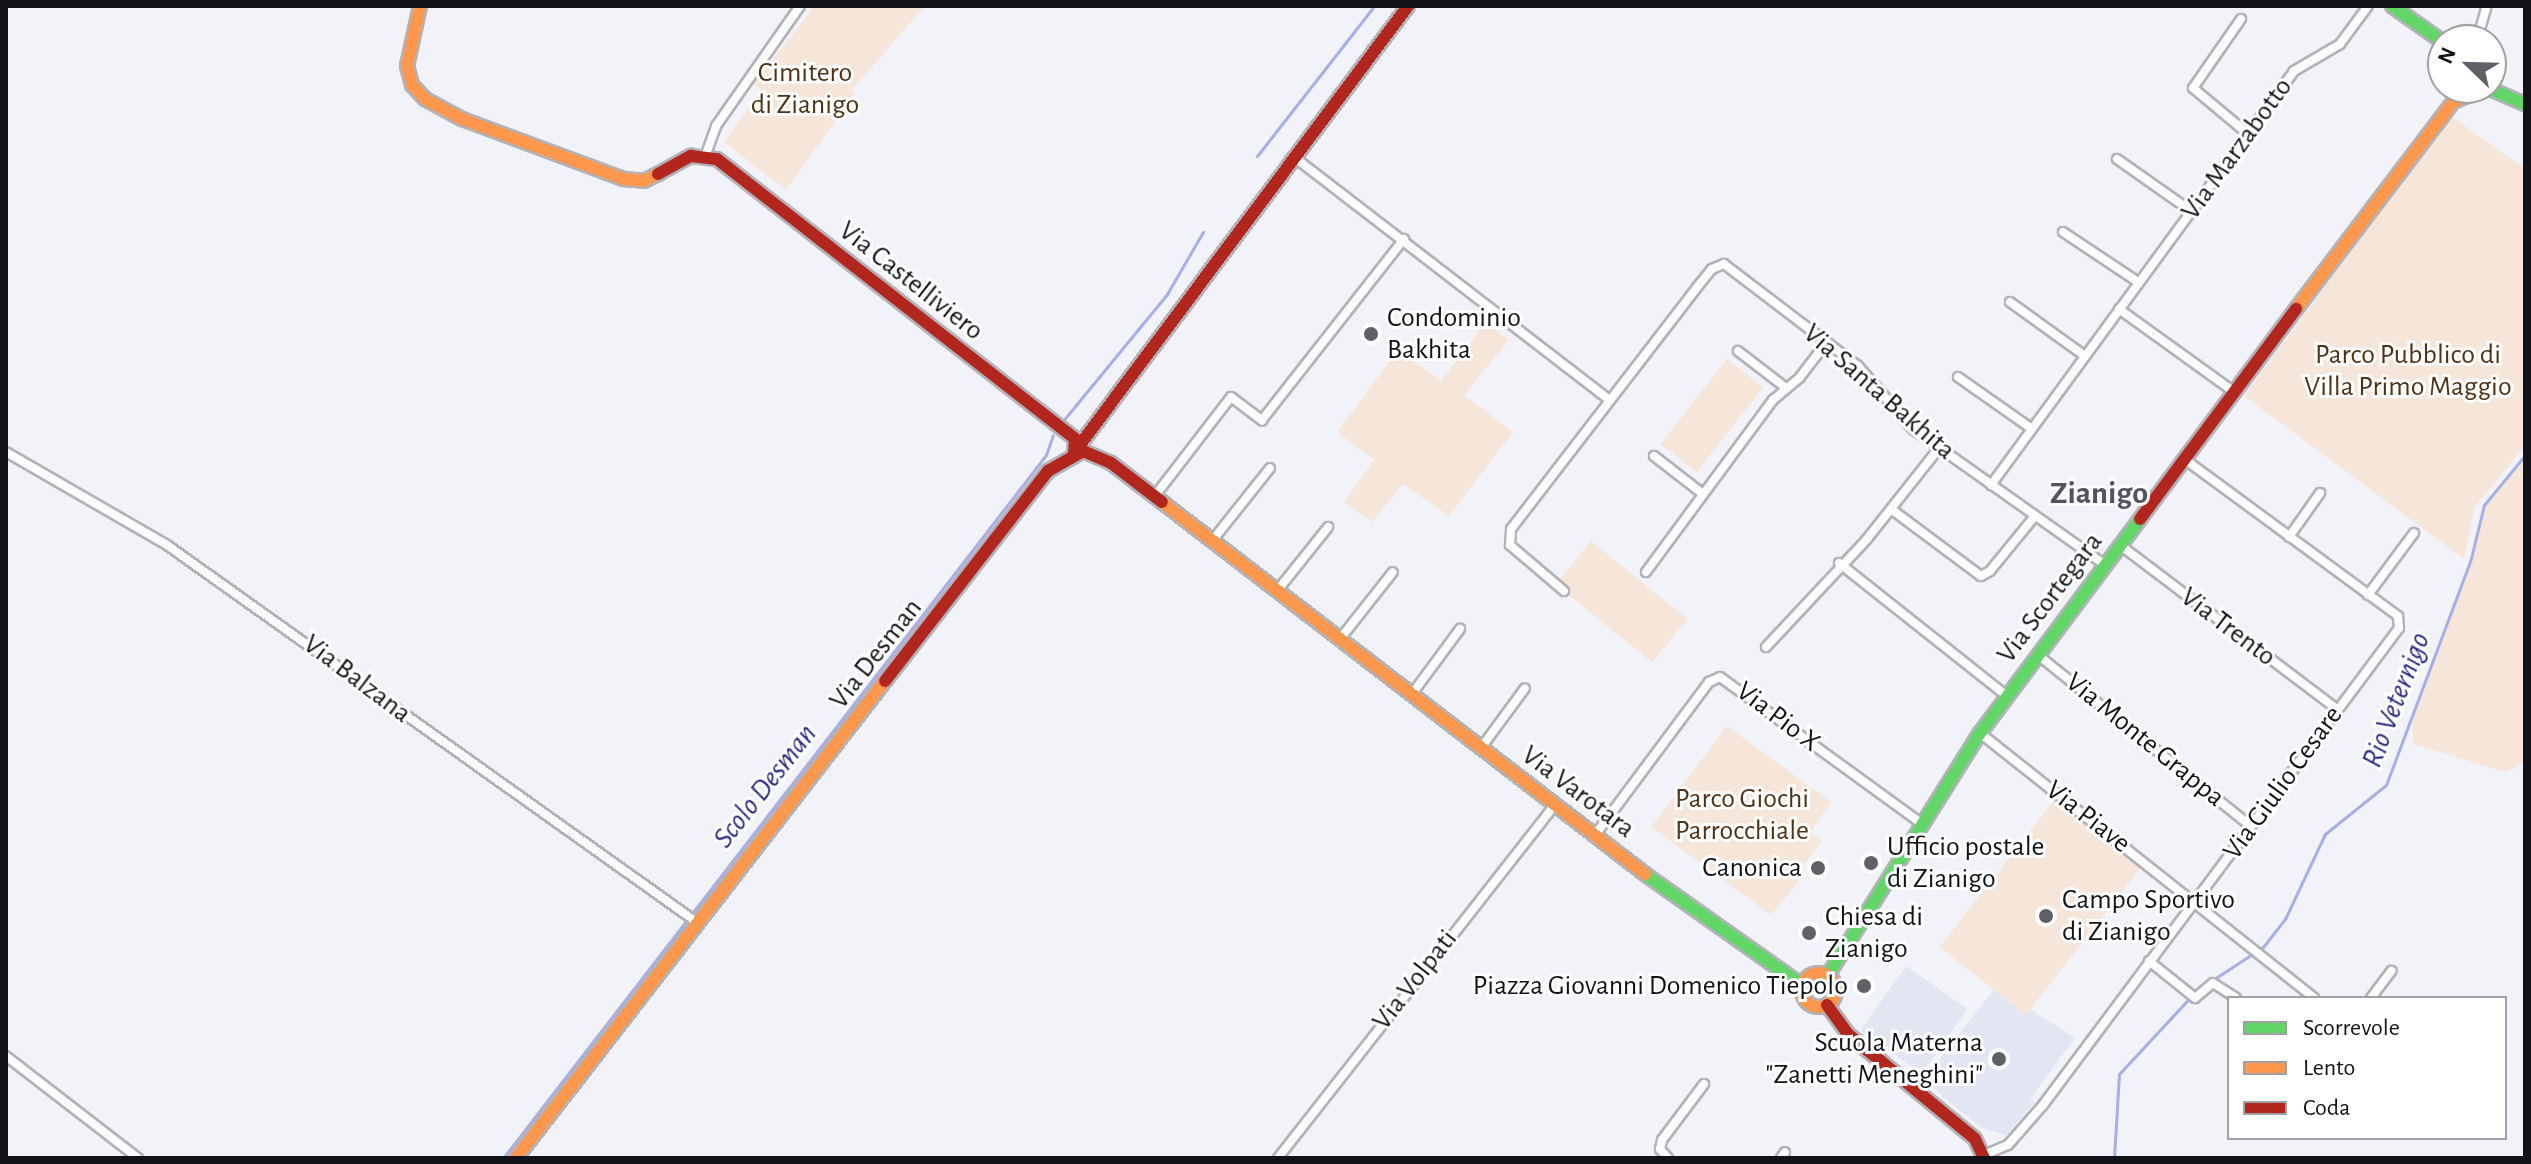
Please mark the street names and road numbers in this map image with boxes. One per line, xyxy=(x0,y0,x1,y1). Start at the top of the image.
street label: Via Marzabotto xyxy=(2174,71,2300,227)
street label: Via Castelliviero xyxy=(832,214,990,348)
street label: Via Santa Bakhita xyxy=(1796,317,1962,467)
street label: Via Scortegara xyxy=(1990,526,2110,670)
street label: Via Trento xyxy=(2174,580,2282,674)
street label: Via Desman xyxy=(822,592,930,716)
street label: Via Balzana xyxy=(296,627,418,731)
street label: Via Monte Grappa xyxy=(2059,666,2231,814)
street label: Via Pio X xyxy=(1729,675,1827,759)
street label: Via Giulio Cesare xyxy=(2216,700,2350,866)
street label: Via Varotara xyxy=(1515,739,1641,845)
street label: Via Piave xyxy=(2039,773,2137,861)
street label: Via Volpati xyxy=(1365,923,1465,1037)

